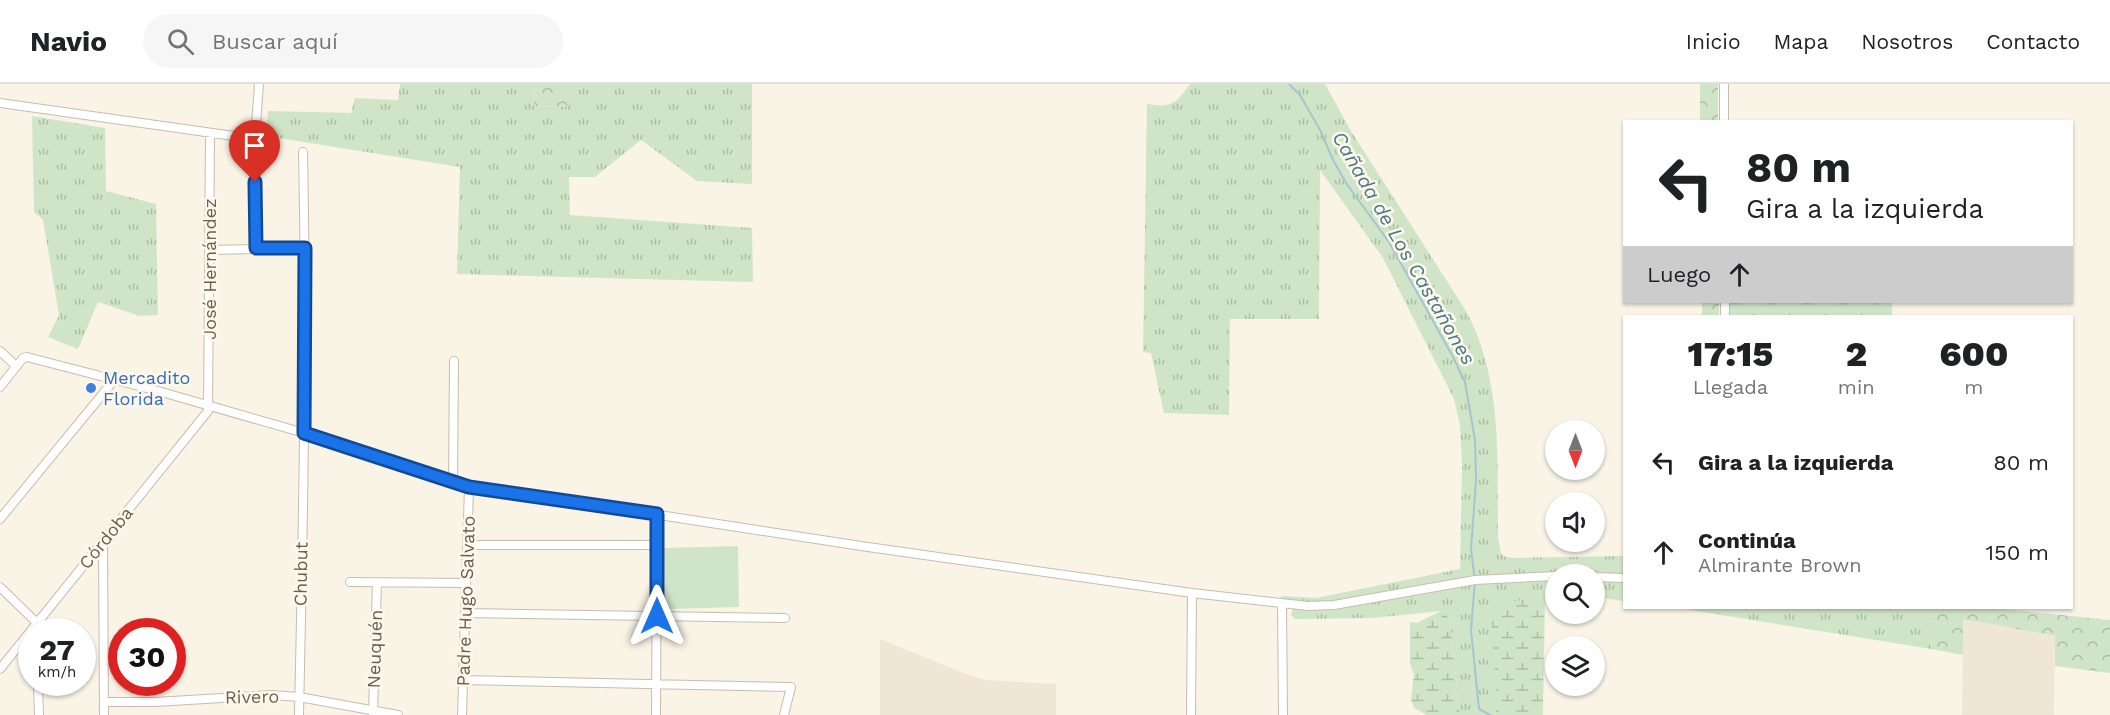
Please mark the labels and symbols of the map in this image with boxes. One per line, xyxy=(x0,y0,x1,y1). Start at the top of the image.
pin xyxy=(229,120,280,182)
water label: Cañada de Los Castañones xyxy=(1327,127,1481,369)
street label: José Hernández xyxy=(199,198,220,340)
place label: Mercadito Florida xyxy=(103,367,190,409)
marker: Mercadito Florida xyxy=(84,381,98,395)
north arrow xyxy=(1545,420,1605,480)
street label: Córdoba xyxy=(74,502,137,573)
street label: Padre Hugo Salvato xyxy=(452,515,479,687)
street label: Chubut xyxy=(289,541,312,606)
position arrow xyxy=(625,584,689,648)
street label: Neuquén xyxy=(363,609,386,689)
speed limit sign: 30 xyxy=(108,618,186,696)
street label: Rivero xyxy=(225,686,279,707)

